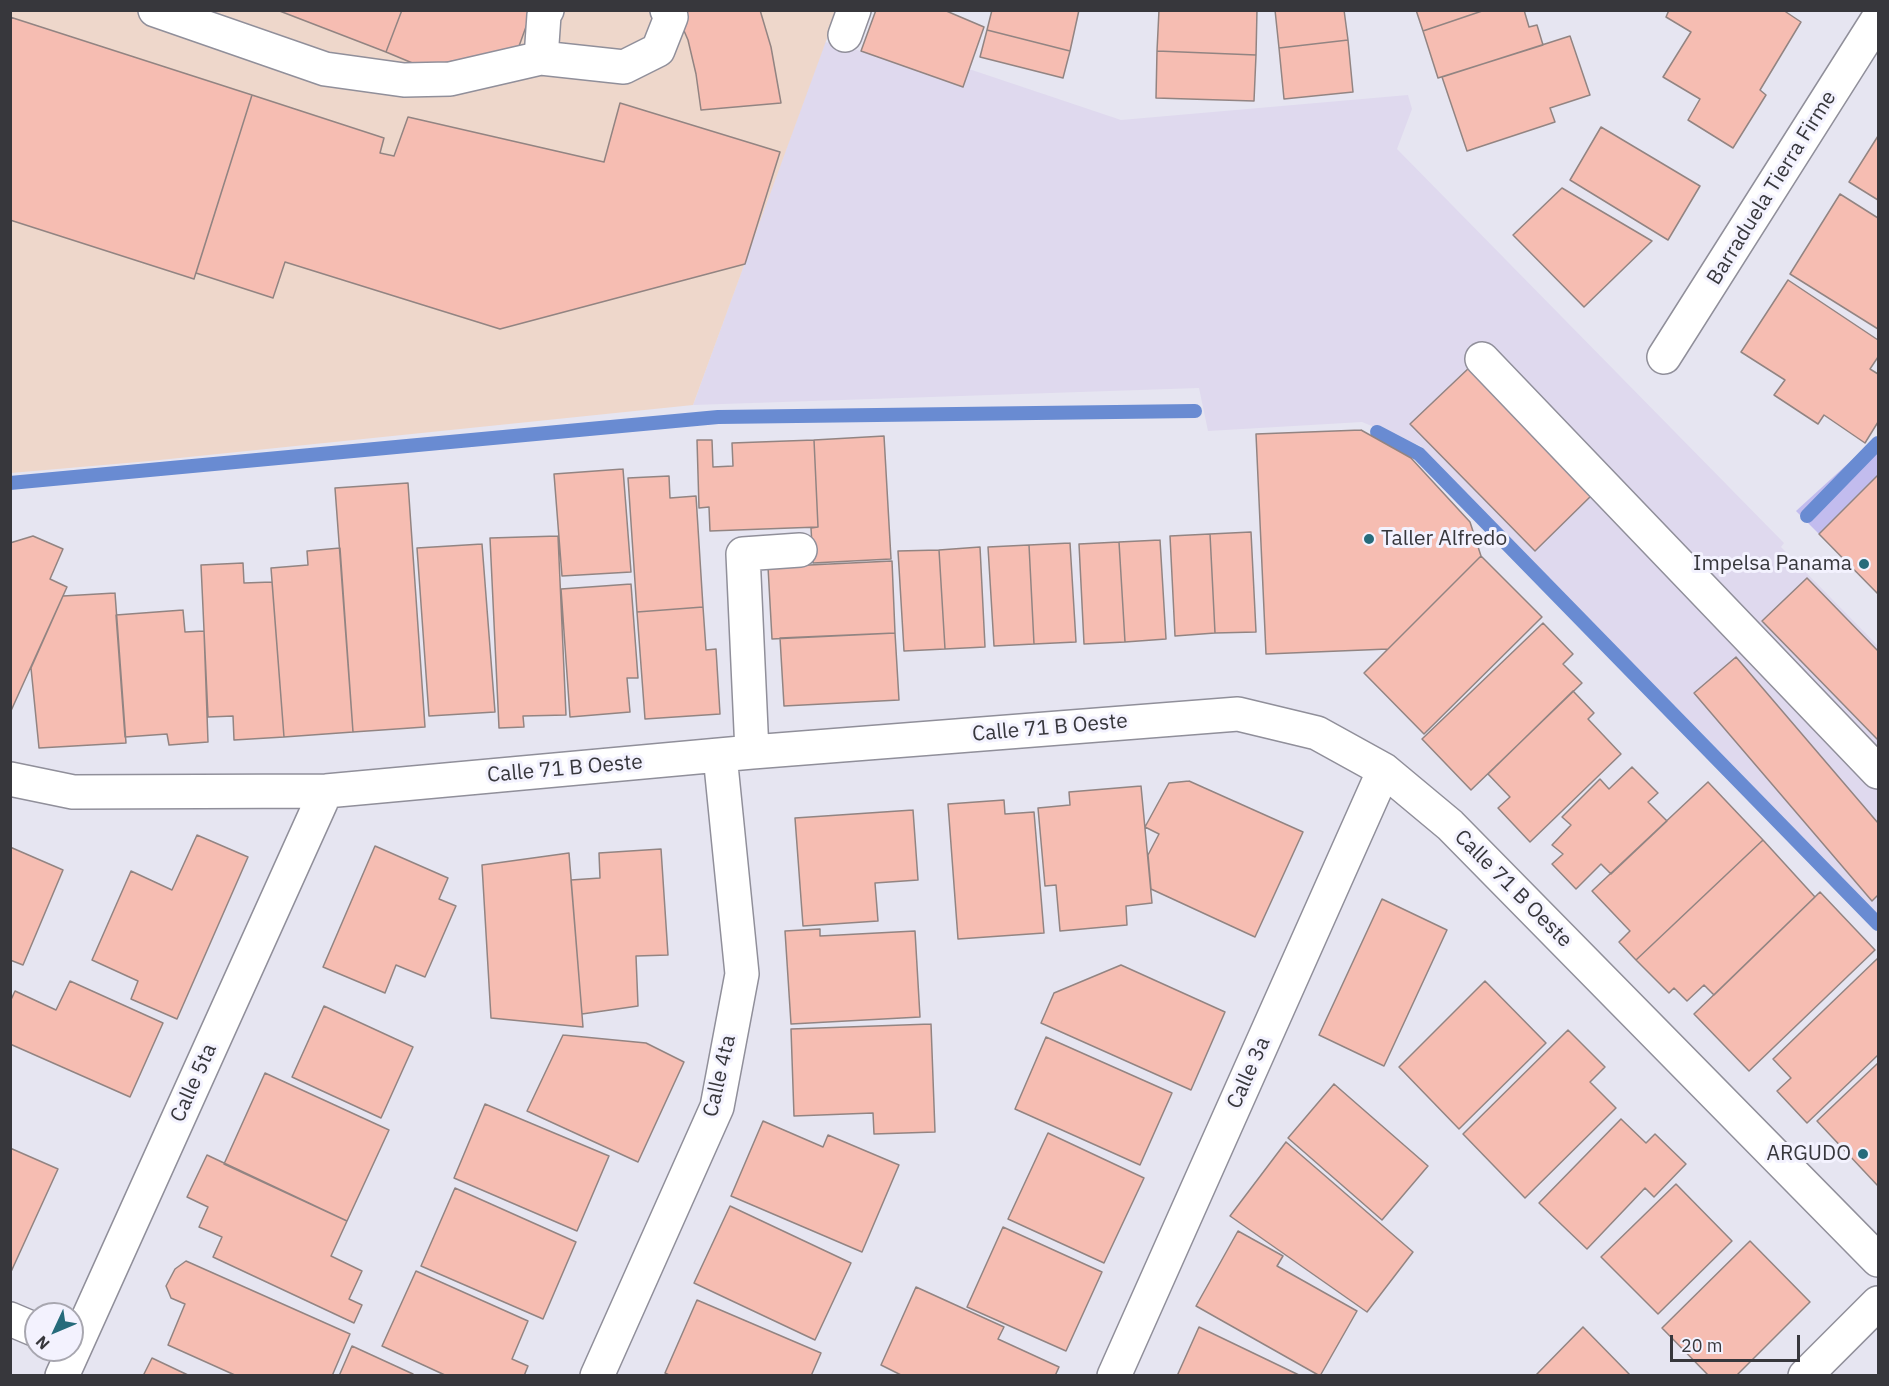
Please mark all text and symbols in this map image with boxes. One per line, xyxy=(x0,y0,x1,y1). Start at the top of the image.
street label: Barraduela Tierra Firme xyxy=(1702,86,1842,290)
place label: Taller Alfredo xyxy=(1381,526,1507,552)
marker: Taller Alfredo xyxy=(1362,532,1376,546)
place label: Impelsa Panama xyxy=(1693,551,1852,577)
marker: Impelsa Panama xyxy=(1857,557,1871,571)
street label: Calle 71 B Oeste xyxy=(971,709,1129,747)
street label: Calle 71 B Oeste xyxy=(486,750,644,788)
street label: Calle 71 B Oeste xyxy=(1449,825,1577,953)
street label: Calle 4ta xyxy=(698,1033,742,1119)
street label: Calle 3a xyxy=(1222,1033,1276,1113)
street label: Calle 5ta xyxy=(166,1040,222,1126)
place label: ARGUDO xyxy=(1767,1141,1851,1167)
marker: ARGUDO xyxy=(1856,1147,1870,1161)
north arrow xyxy=(24,1302,84,1362)
scale bar xyxy=(1673,1323,1804,1361)
text: N xyxy=(31,1332,54,1354)
text: 20 m xyxy=(1681,1334,1723,1357)

